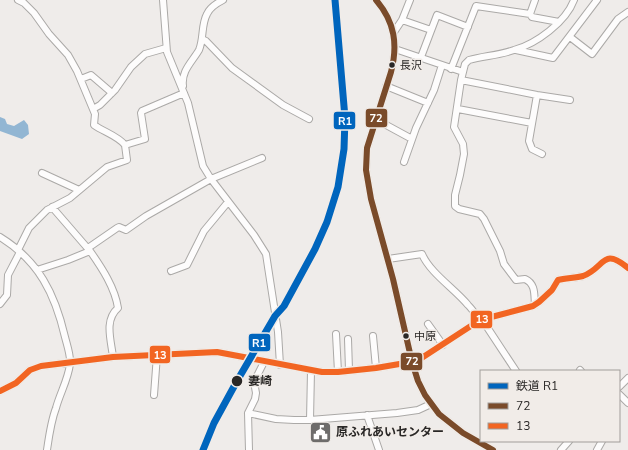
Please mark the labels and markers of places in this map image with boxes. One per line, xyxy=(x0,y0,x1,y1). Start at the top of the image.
place label: 長沢 xyxy=(400,58,422,73)
marker: 長沢 xyxy=(387,60,397,70)
place label: 中原 xyxy=(414,329,436,344)
marker: 中原 xyxy=(401,331,411,341)
place label: 妻崎 xyxy=(248,373,272,389)
marker: 妻崎 xyxy=(230,374,244,388)
public building icon: 原ふれあいセンター xyxy=(308,419,334,445)
place label: 原ふれあいセンター xyxy=(336,424,444,440)

